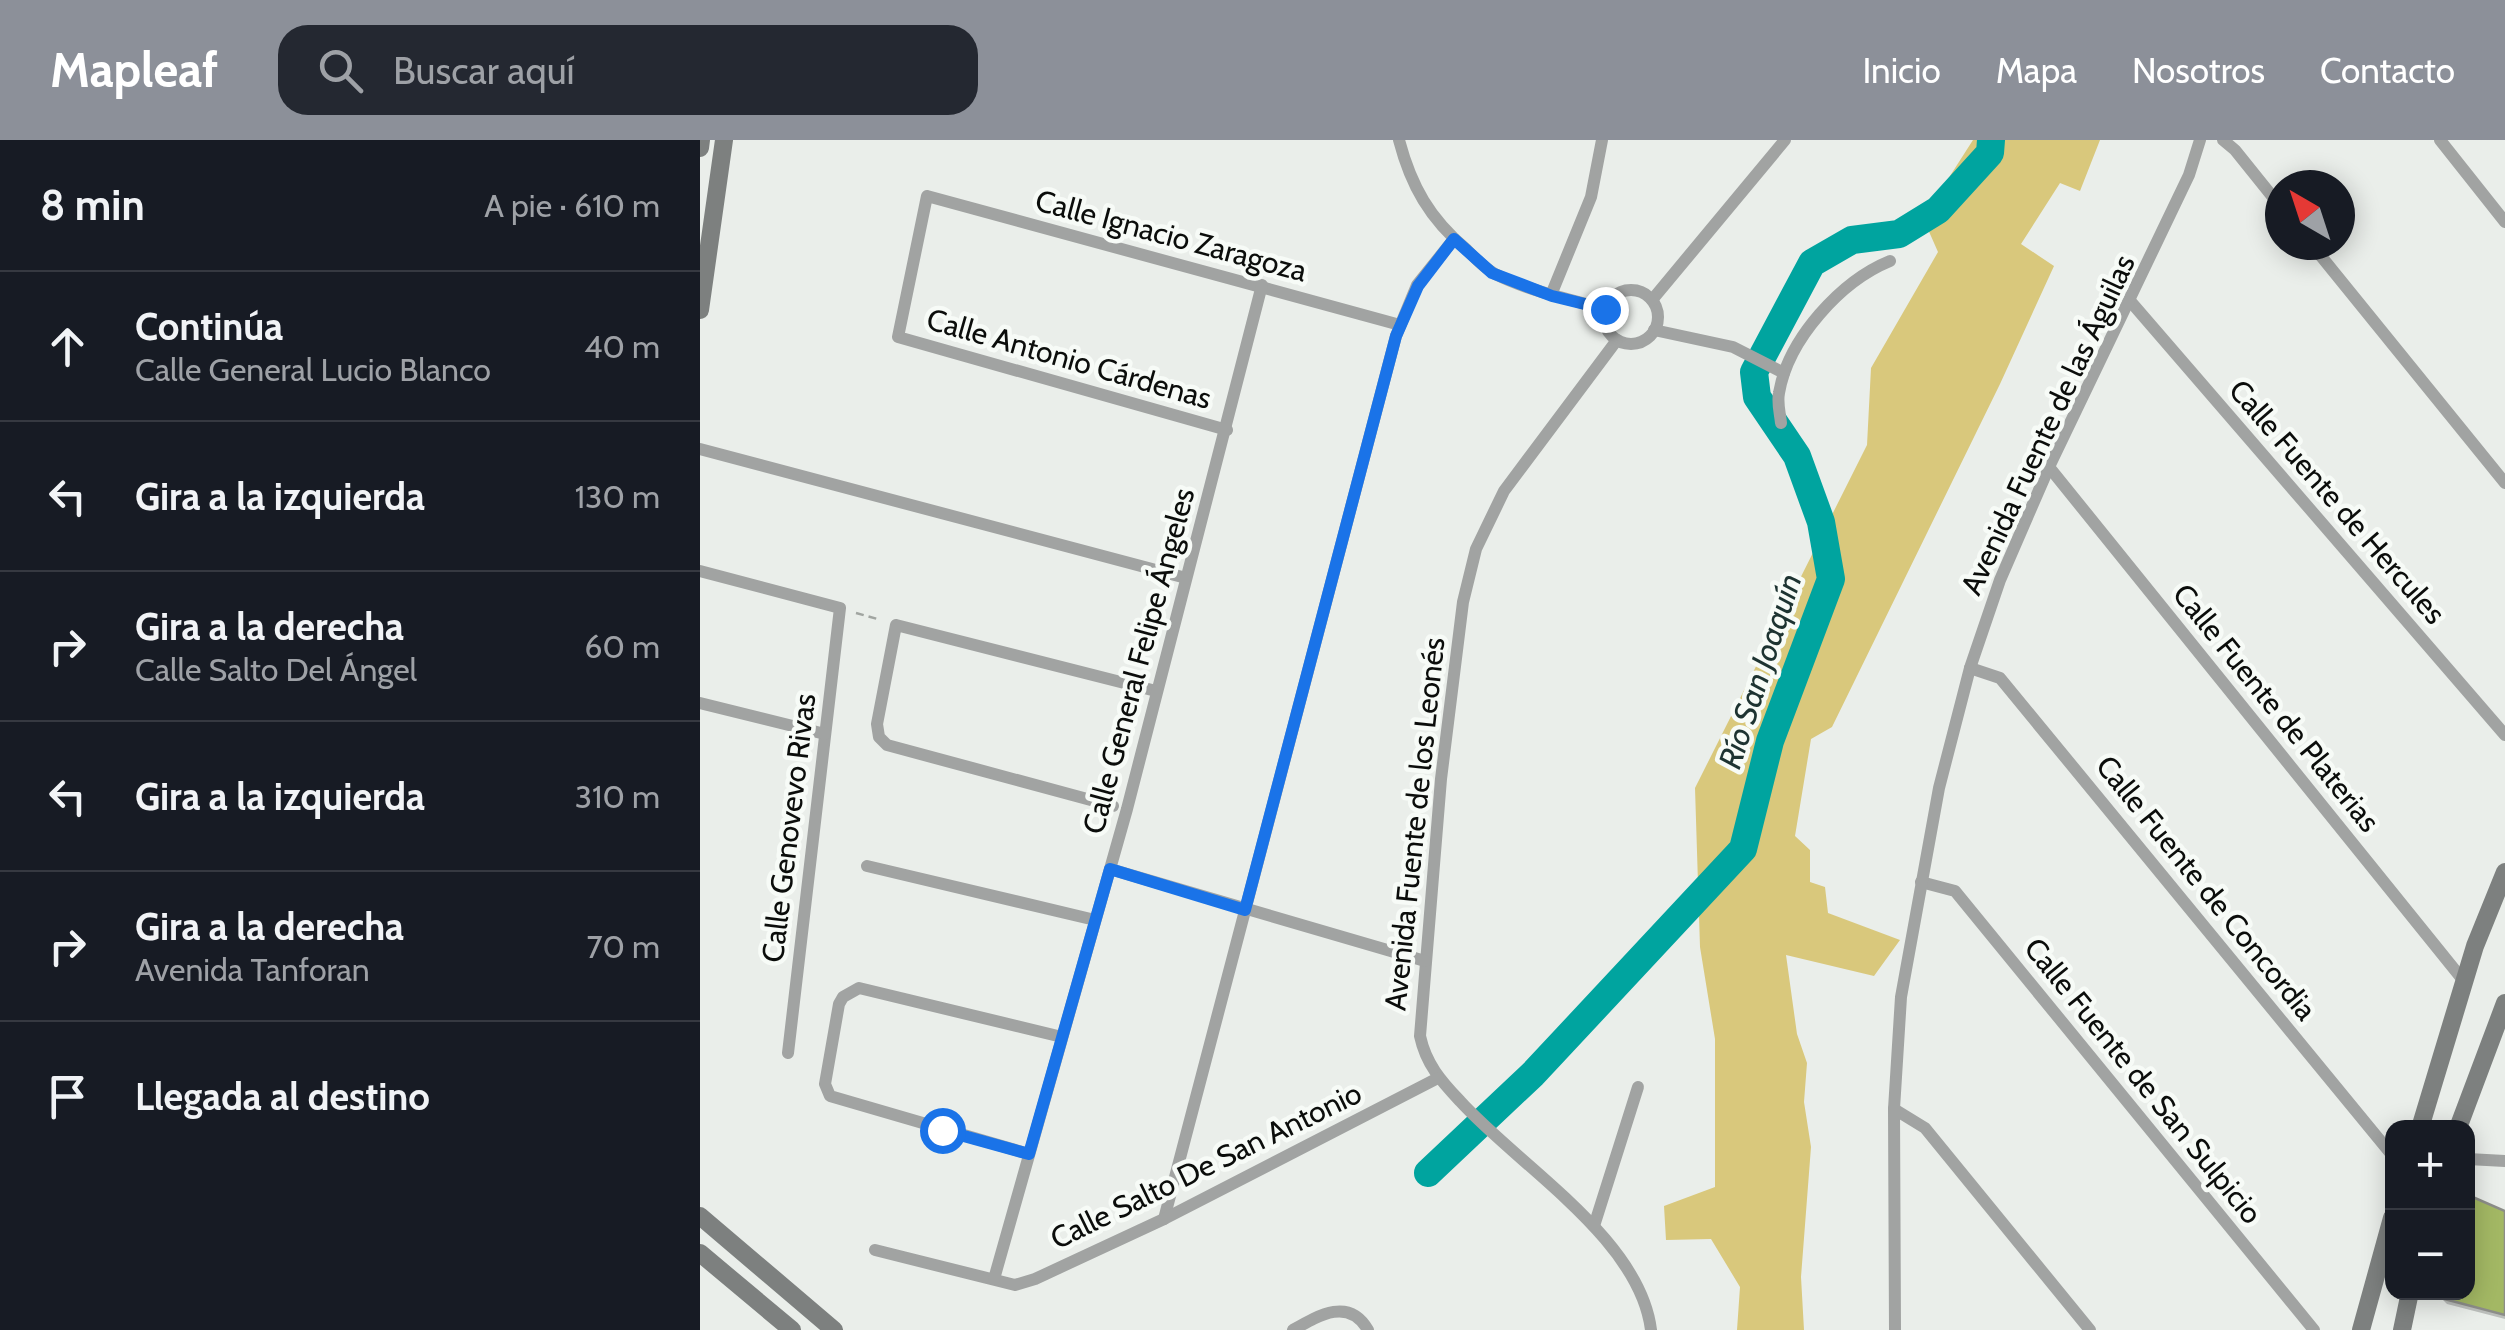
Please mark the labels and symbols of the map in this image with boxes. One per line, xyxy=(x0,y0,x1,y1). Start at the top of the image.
north arrow xyxy=(2265,170,2355,260)
street label: Calle Ignacio Zaragoza xyxy=(1031,181,1311,290)
street label: Avenida Fuente de las Águilas xyxy=(1952,249,2143,601)
route end xyxy=(1583,287,1629,333)
street label: Calle Antonio Cárdenas xyxy=(923,300,1216,417)
street label: Calle Fuente de Hercules xyxy=(2221,372,2453,631)
street label: Calle General Felipe Ángeles xyxy=(1075,484,1202,838)
water label: Río San Joaquín xyxy=(1710,568,1809,773)
street label: Calle Fuente de Platerias xyxy=(2165,576,2388,839)
street label: Avenida Fuente de los Leonés xyxy=(1377,636,1452,1012)
street label: Calle Genovevo Rivas xyxy=(754,691,823,964)
street label: Calle Fuente de Concordia xyxy=(2088,748,2325,1028)
street label: Calle Fuente de San Sulpicio xyxy=(2017,930,2270,1231)
street label: Calle Salto De San Antonio xyxy=(1044,1074,1367,1257)
route start xyxy=(920,1108,966,1154)

